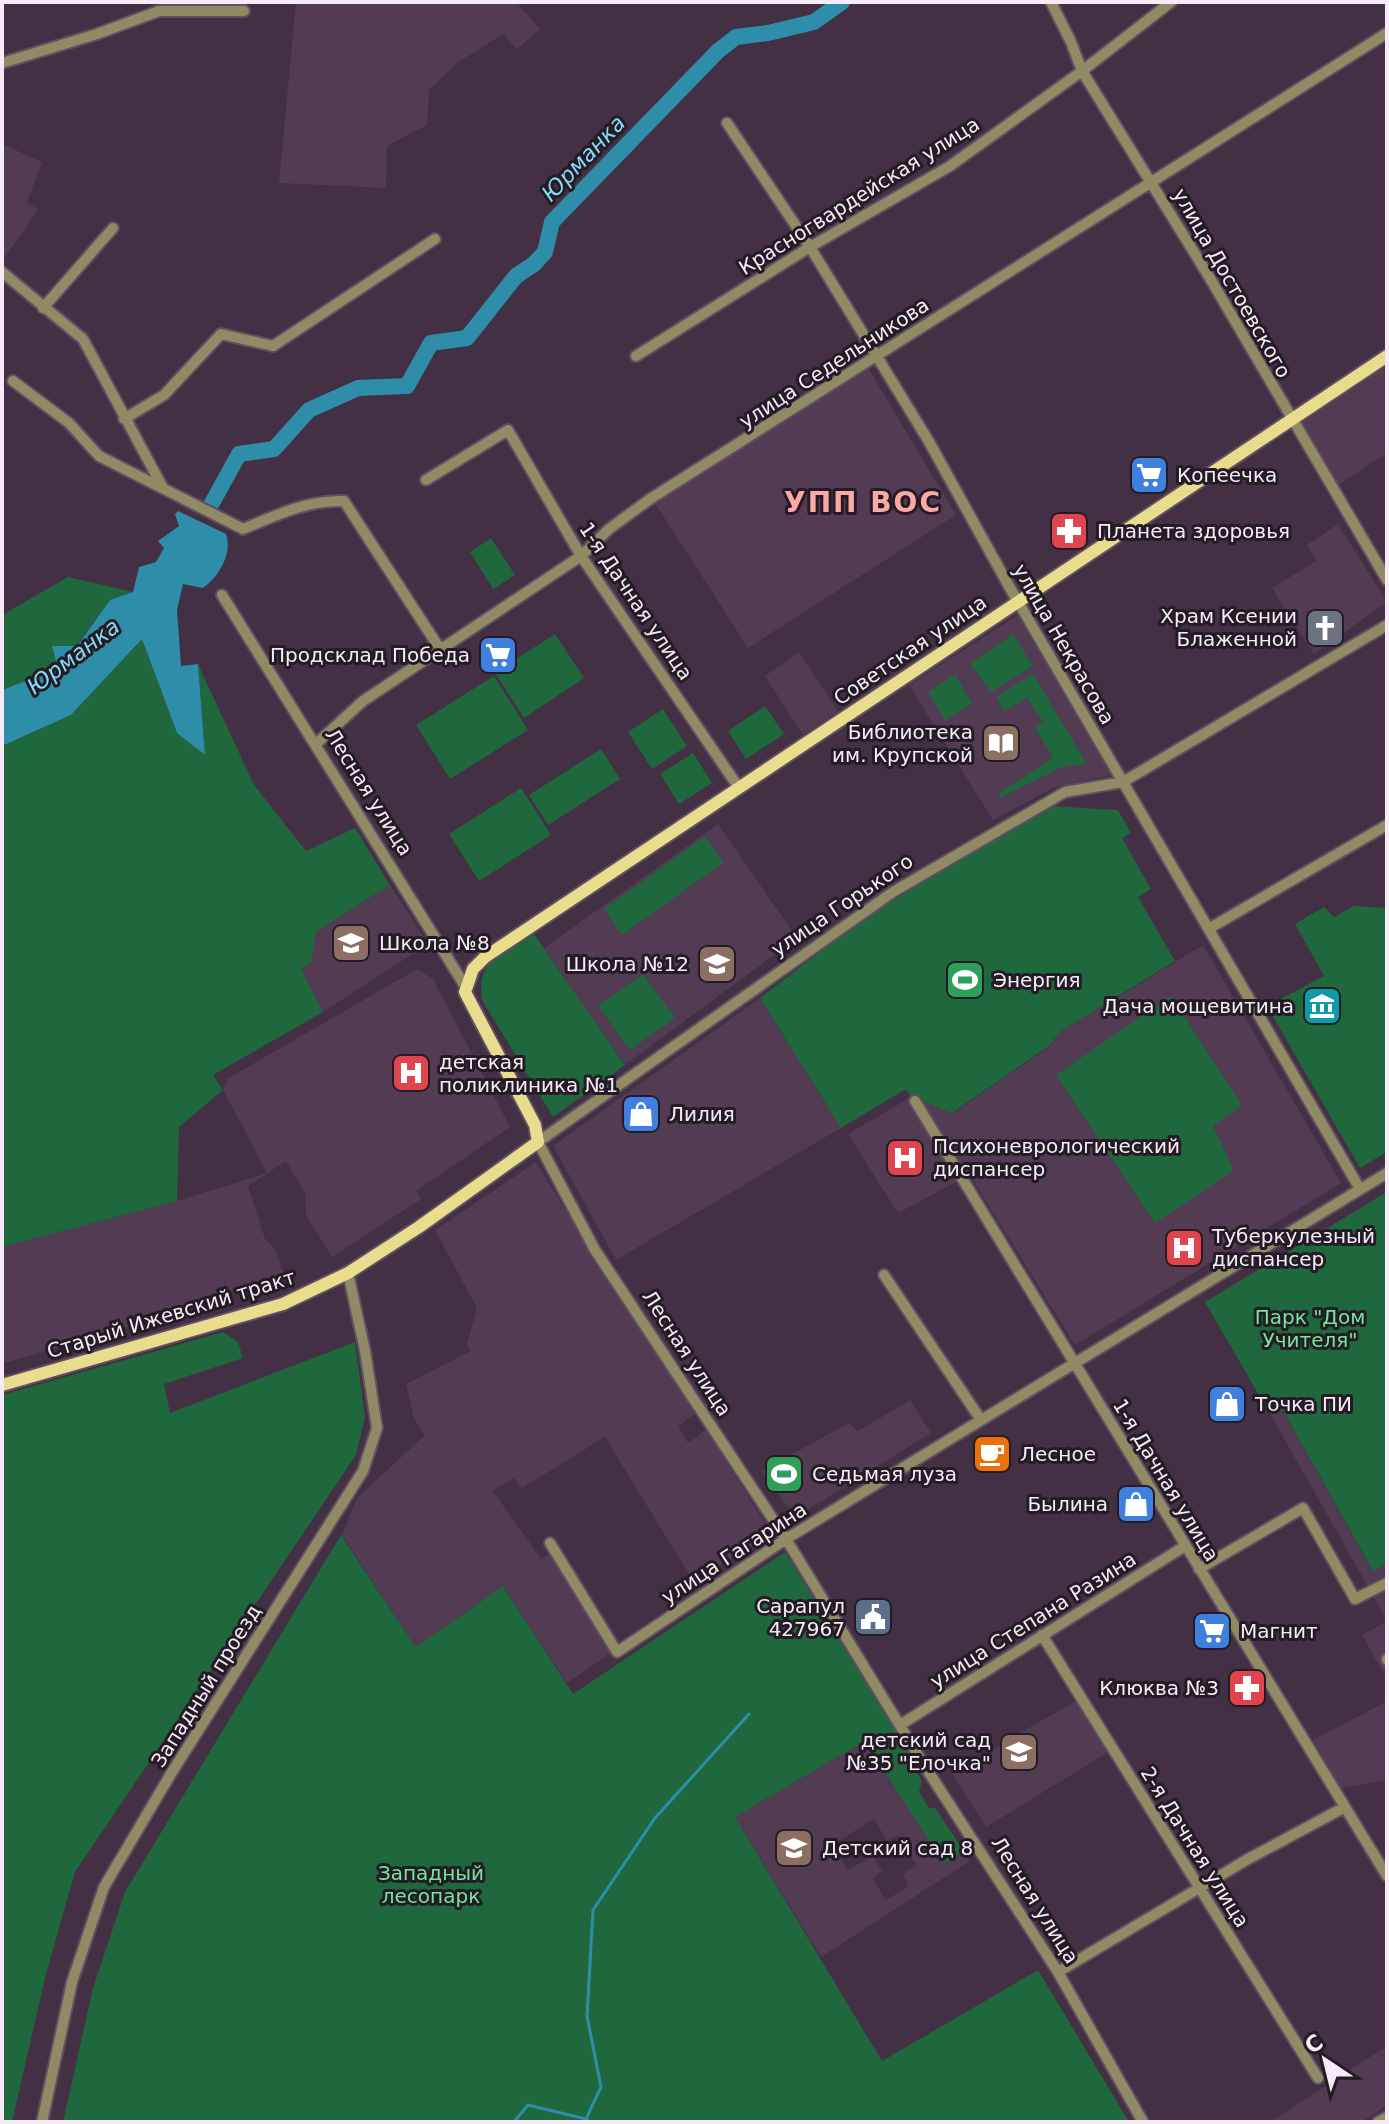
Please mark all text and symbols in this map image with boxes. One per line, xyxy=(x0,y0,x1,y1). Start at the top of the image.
water label: Юрманка xyxy=(537,110,630,206)
street label: Красногвардейская улица xyxy=(734,112,984,280)
street label: улица Достоевского xyxy=(1168,184,1296,382)
street label: улица Седельникова xyxy=(735,293,933,433)
supermarket icon: Копеечка xyxy=(1128,454,1170,496)
place label: Копеечка xyxy=(1177,463,1277,487)
district label: УПП ВОС xyxy=(784,486,942,519)
pharmacy icon: Планета здоровья xyxy=(1048,510,1090,552)
street label: 1-я Дачная улица xyxy=(574,518,698,684)
place label: Планета здоровья xyxy=(1097,519,1290,543)
street label: улица Некрасова xyxy=(1008,559,1120,729)
street label: Советская улица xyxy=(829,590,991,710)
place label: Храм Ксении Блаженной xyxy=(1160,604,1297,651)
church icon: Храм Ксении Блаженной xyxy=(1304,607,1346,649)
water label: Юрманка xyxy=(22,614,124,699)
supermarket icon: Продсклад Победа xyxy=(477,634,519,676)
place label: Продсклад Победа xyxy=(270,643,470,667)
place label: Библиотека им. Крупской xyxy=(832,720,973,767)
library icon: Библиотека им. Крупской xyxy=(980,722,1022,764)
street label: Лесная улица xyxy=(320,724,418,860)
street label: улица Горького xyxy=(767,849,917,961)
school or university icon: Школа №8 xyxy=(330,922,372,964)
place label: Школа №8 xyxy=(379,931,490,955)
school or university icon: Школа №12 xyxy=(696,943,738,985)
place label: Школа №12 xyxy=(566,952,689,976)
sports icon: Энергия xyxy=(944,959,986,1001)
place label: Энергия xyxy=(993,968,1081,992)
museum icon: Дача мощевитина xyxy=(1301,985,1343,1027)
place label: Дача мощевитина xyxy=(1102,994,1294,1018)
place label: детская поликлиника №1 xyxy=(439,1050,618,1097)
hospital icon: детская поликлиника №1 xyxy=(390,1052,432,1094)
shop icon: Лилия xyxy=(620,1093,662,1135)
place label: Лилия xyxy=(669,1102,735,1126)
place label: Психоневрологический диспансер xyxy=(933,1134,1180,1181)
hospital icon: Психоневрологический диспансер xyxy=(884,1137,926,1179)
place label: Туберкулезный диспансер xyxy=(1211,1224,1375,1271)
hospital icon: Туберкулезный диспансер xyxy=(1163,1227,1205,1269)
street label: Старый Ижевский тракт xyxy=(44,1265,298,1363)
street label: Лесная улица xyxy=(637,1285,737,1421)
park label: Парк "Дом Учителя" xyxy=(1255,1305,1365,1352)
shop icon: Точка ПИ xyxy=(1206,1383,1248,1425)
place label: Точка ПИ xyxy=(1254,1392,1352,1416)
street label: 1-я Дачная улица xyxy=(1108,1394,1224,1566)
cafe icon: Лесное xyxy=(971,1433,1013,1475)
place label: Лесное xyxy=(1020,1442,1096,1466)
sports icon: Седьмая луза xyxy=(763,1453,805,1495)
place label: Седьмая луза xyxy=(812,1462,957,1486)
shop icon: Былина xyxy=(1115,1483,1157,1525)
place label: Былина xyxy=(1027,1492,1108,1516)
street label: улица Гагарина xyxy=(657,1497,811,1609)
street label: улица Степана Разина xyxy=(926,1547,1140,1693)
place label: Сарапул 427967 xyxy=(756,1594,845,1641)
public building icon: Сарапул 427967 xyxy=(852,1596,894,1638)
street label: Западный проезд xyxy=(146,1600,266,1772)
supermarket icon: Магнит xyxy=(1191,1610,1233,1652)
place label: Магнит xyxy=(1240,1619,1318,1643)
pharmacy icon: Клюква №3 xyxy=(1226,1667,1268,1709)
place label: Клюква №3 xyxy=(1099,1676,1219,1700)
place label: детский сад №35 "Елочка" xyxy=(846,1728,991,1775)
school or university icon: детский сад №35 "Елочка" xyxy=(998,1731,1040,1773)
street label: 2-я Дачная улица xyxy=(1136,1762,1254,1932)
school or university icon: Детский сад 8 xyxy=(773,1827,815,1869)
street label: Лесная улица xyxy=(986,1832,1084,1968)
place label: Детский сад 8 xyxy=(822,1836,973,1860)
park label: Западный лесопарк xyxy=(378,1861,484,1908)
north arrow xyxy=(1285,2020,1365,2100)
text: С xyxy=(1300,2029,1328,2059)

